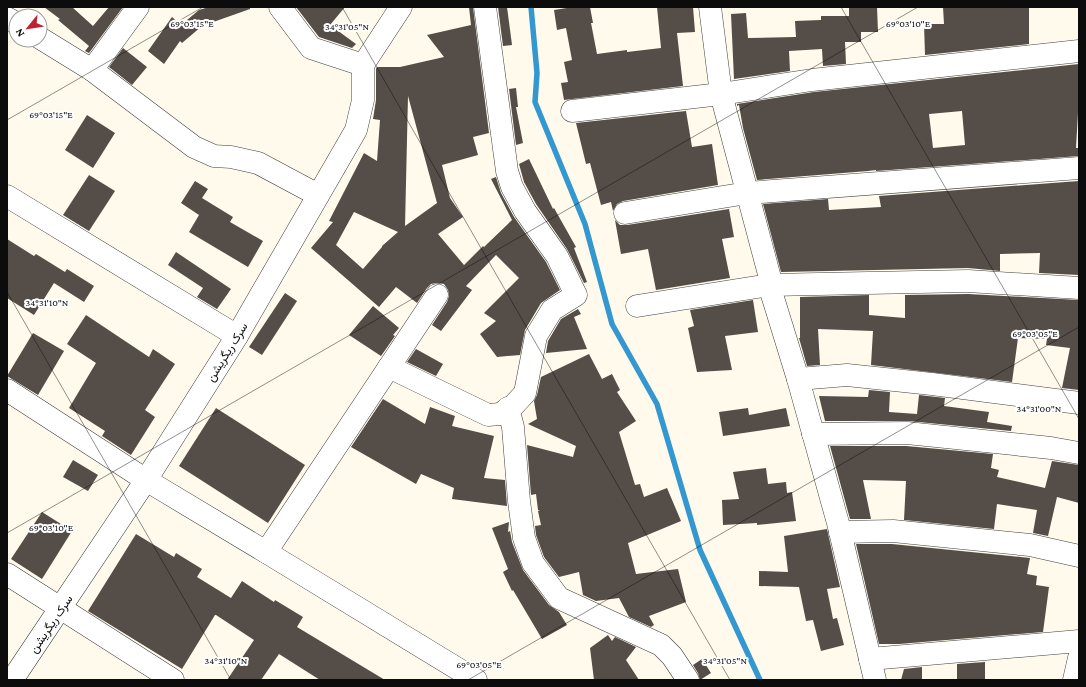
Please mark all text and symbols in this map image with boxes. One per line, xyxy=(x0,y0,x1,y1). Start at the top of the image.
north arrow xyxy=(8,8,48,48)
text: 69°03'15"E xyxy=(170,18,214,29)
text: 69°03'10"E xyxy=(886,18,931,29)
text: 34°31'05"N xyxy=(325,21,369,32)
text: N xyxy=(12,26,26,39)
text: 69°03'15"E xyxy=(29,109,73,120)
text: 34°31'10"N xyxy=(26,297,69,308)
street label: سرک ریگریشن xyxy=(203,320,252,385)
text: 69°03'05"E xyxy=(1012,328,1058,339)
text: 34°31'00"N xyxy=(1017,403,1062,414)
text: 69°03'10"E xyxy=(29,522,74,533)
street label: سرک ریگریشن xyxy=(26,592,76,656)
text: 34°31'10"N xyxy=(205,655,248,666)
text: 34°31'05"N xyxy=(703,655,747,666)
text: 69°03'05"E xyxy=(456,659,502,670)

